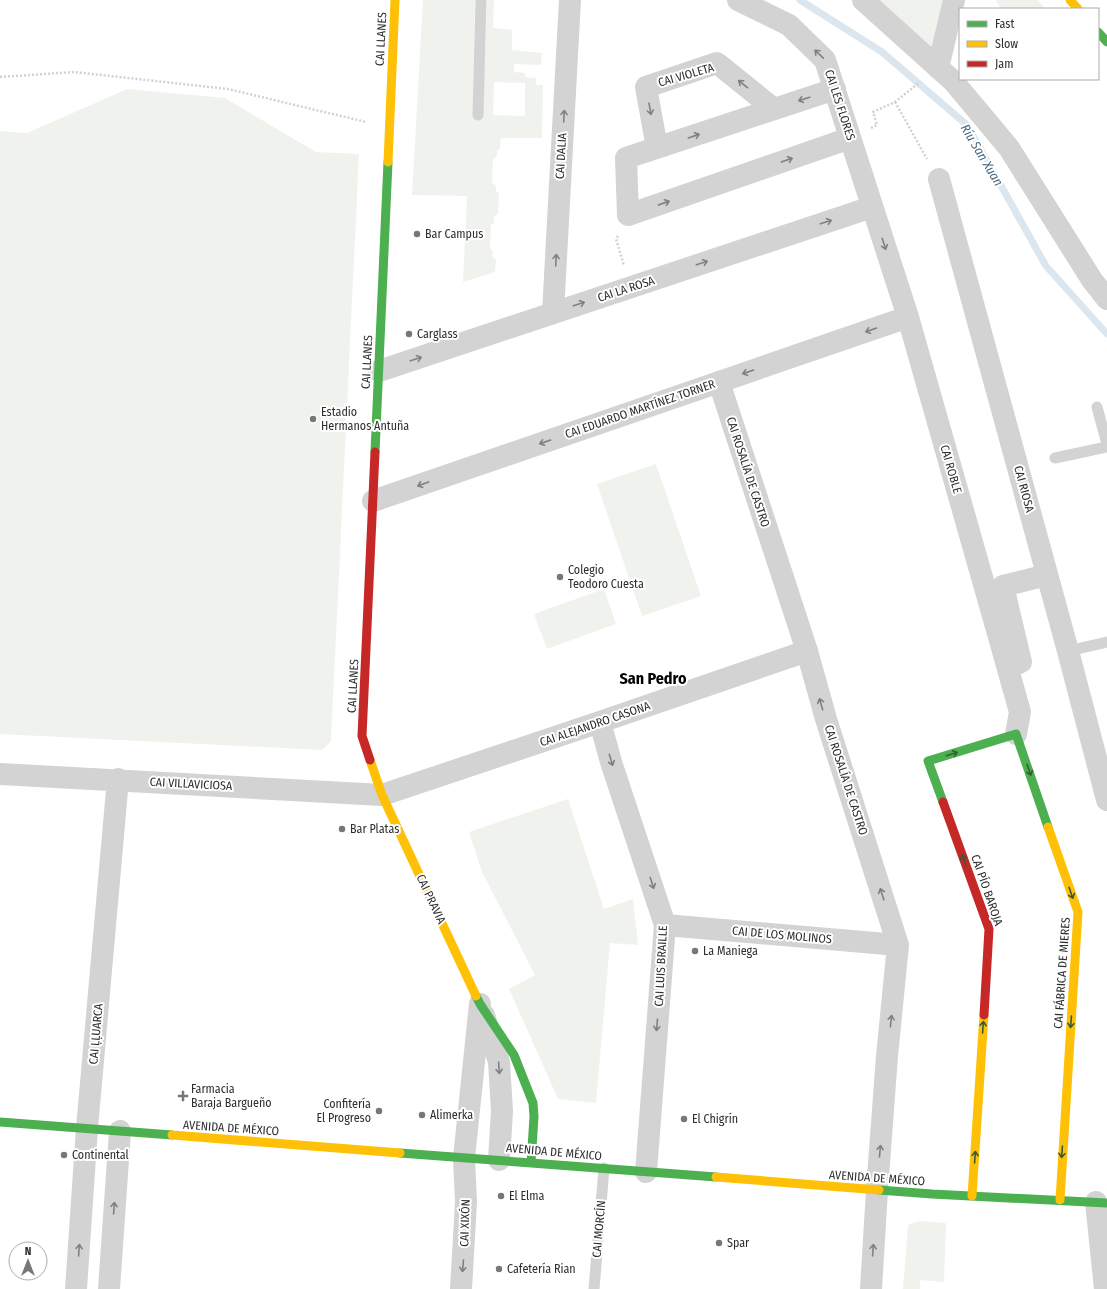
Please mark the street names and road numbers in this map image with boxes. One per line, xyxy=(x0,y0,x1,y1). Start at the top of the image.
street label: CAI LLANES xyxy=(373,12,389,66)
street label: CAI VIOLETA xyxy=(656,60,716,90)
street label: CAI LES FLORES xyxy=(822,68,858,142)
street label: CAI DALIA xyxy=(553,132,569,179)
street label: CAI LA ROSA xyxy=(596,273,657,305)
street label: CAI LLANES xyxy=(359,335,375,389)
street label: CAI EDUARDO MARTÍNEZ TORNER xyxy=(563,376,717,441)
street label: CAI ROSALÍA DE CASTRO xyxy=(724,415,773,529)
street label: CAI ROBLE xyxy=(937,443,965,495)
street label: CAI RIOSA xyxy=(1011,464,1037,515)
street label: CAI LLANES xyxy=(345,659,361,713)
street label: CAI ALEJANDRO CASONA xyxy=(538,698,653,749)
street label: CAI ROSALÍA DE CASTRO xyxy=(822,723,871,837)
street label: CAI VILLAVICIOSA xyxy=(149,775,233,793)
street label: CAI PÍO BAROJA xyxy=(968,852,1007,928)
street label: CAI PRAVIA xyxy=(413,872,449,927)
street label: CAI FÁBRICA DE MIERES xyxy=(1050,917,1073,1029)
street label: CAI DE LOS MOLINOS xyxy=(732,924,832,946)
street label: CAI LUIS BRAILLE xyxy=(652,925,670,1007)
street label: CAI ḶḶUARCA xyxy=(86,1002,106,1065)
street label: AVENIDA DE MÉXICO xyxy=(182,1117,280,1138)
street label: AVENIDA DE MÉXICO xyxy=(505,1140,603,1163)
street label: AVENIDA DE MÉXICO xyxy=(828,1167,926,1188)
street label: CAI XIXÓN xyxy=(456,1199,473,1247)
street label: CAI MORCÍN xyxy=(589,1200,608,1258)

